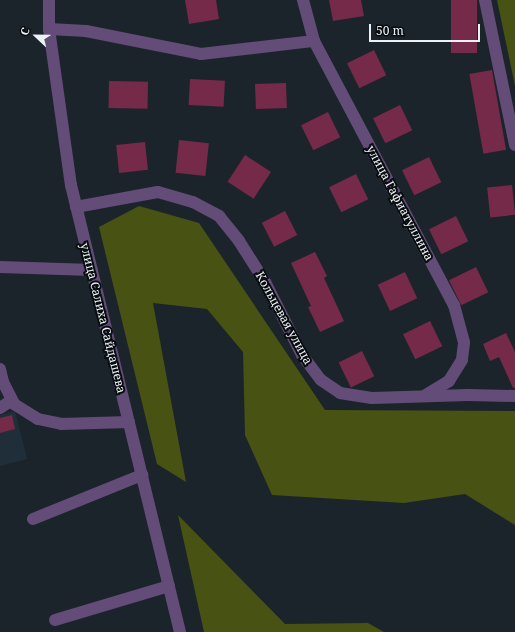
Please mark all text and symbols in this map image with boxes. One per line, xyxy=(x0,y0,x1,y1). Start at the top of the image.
north arrow xyxy=(16,16,56,56)
scale bar xyxy=(371,16,482,42)
text: 50 m xyxy=(376,22,404,39)
text: С xyxy=(16,25,33,37)
street label: улица Гафиатуллина xyxy=(364,143,436,263)
street label: улица Салиха Сайдашева xyxy=(77,241,129,395)
street label: Кольцевая улица xyxy=(252,269,316,367)

